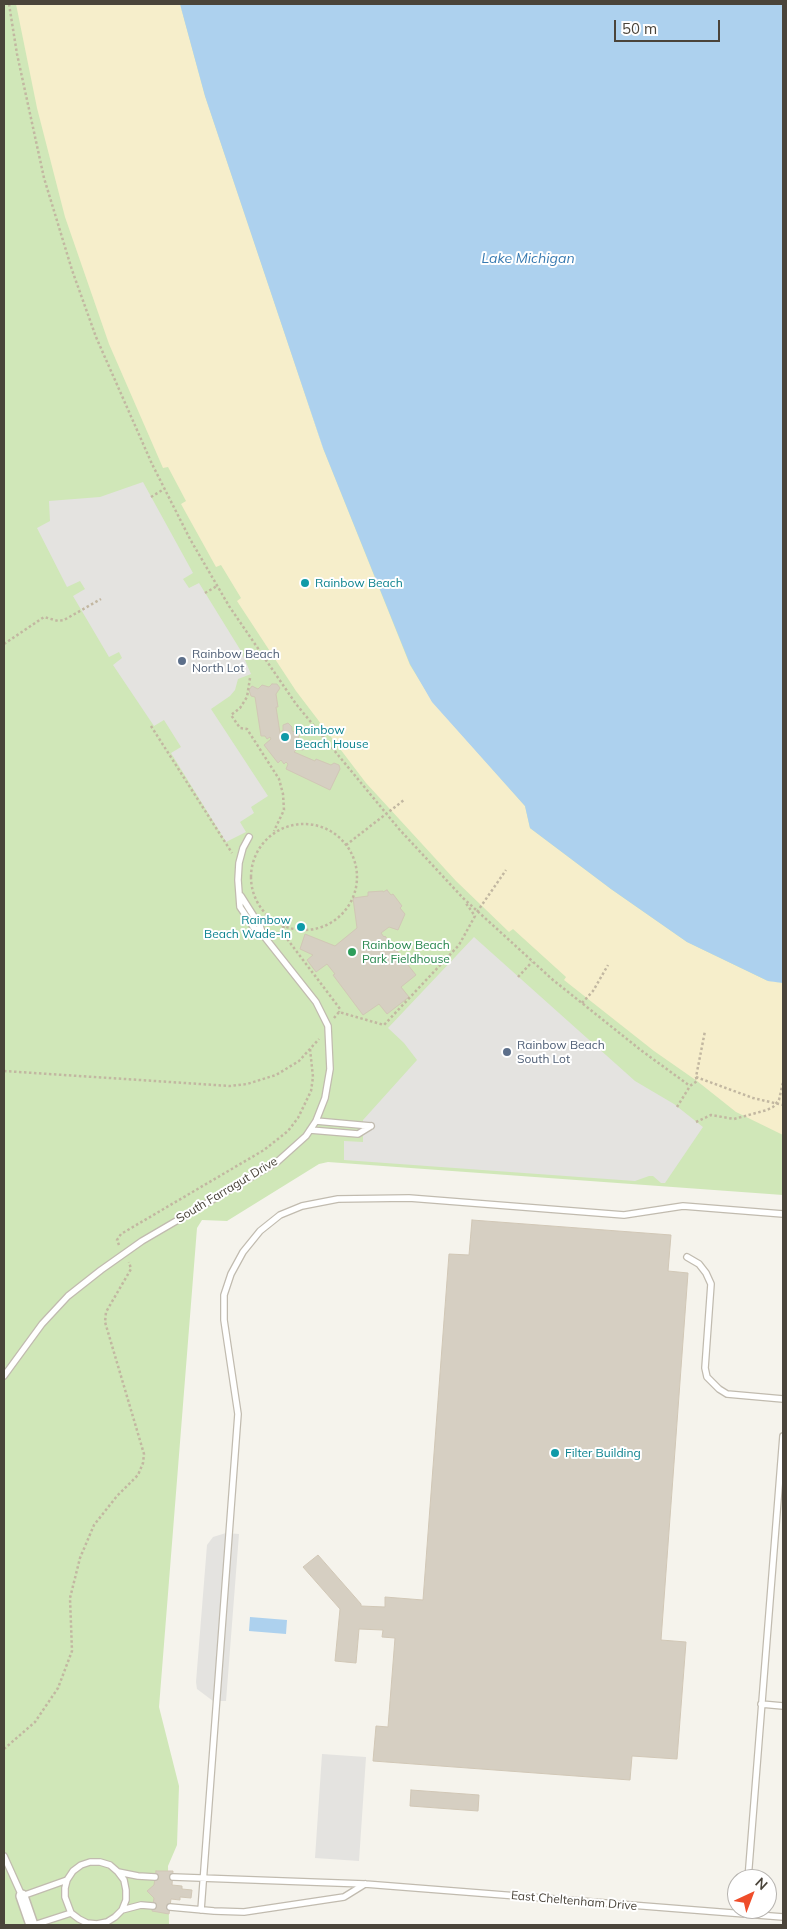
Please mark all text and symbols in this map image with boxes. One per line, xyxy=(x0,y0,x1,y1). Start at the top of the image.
scale bar xyxy=(617,10,723,42)
text: 50 m xyxy=(622,19,657,38)
water label: Lake Michigan xyxy=(481,251,575,267)
place label: Rainbow Beach xyxy=(315,576,403,590)
marker: Rainbow Beach xyxy=(299,577,311,589)
place label: Rainbow Beach North Lot xyxy=(192,647,280,675)
marker: Rainbow Beach North Lot xyxy=(176,655,188,667)
place label: Rainbow Beach House xyxy=(295,723,368,751)
marker: Rainbow Beach House xyxy=(279,731,291,743)
place label: Rainbow Beach Wade-In xyxy=(204,913,291,941)
marker: Rainbow Beach Wade-In xyxy=(295,921,307,933)
place label: Rainbow Beach Park Fieldhouse xyxy=(362,938,450,966)
marker: Rainbow Beach Park Fieldhouse xyxy=(346,946,358,958)
place label: Rainbow Beach South Lot xyxy=(517,1038,605,1066)
marker: Rainbow Beach South Lot xyxy=(501,1046,513,1058)
street label: South Farragut Drive xyxy=(174,1154,280,1226)
place label: Filter Building xyxy=(565,1446,641,1460)
marker: Filter Building xyxy=(549,1447,561,1459)
north arrow xyxy=(727,1869,777,1919)
text: N xyxy=(752,1874,772,1894)
street label: East Cheltenham Drive xyxy=(510,1888,638,1914)

